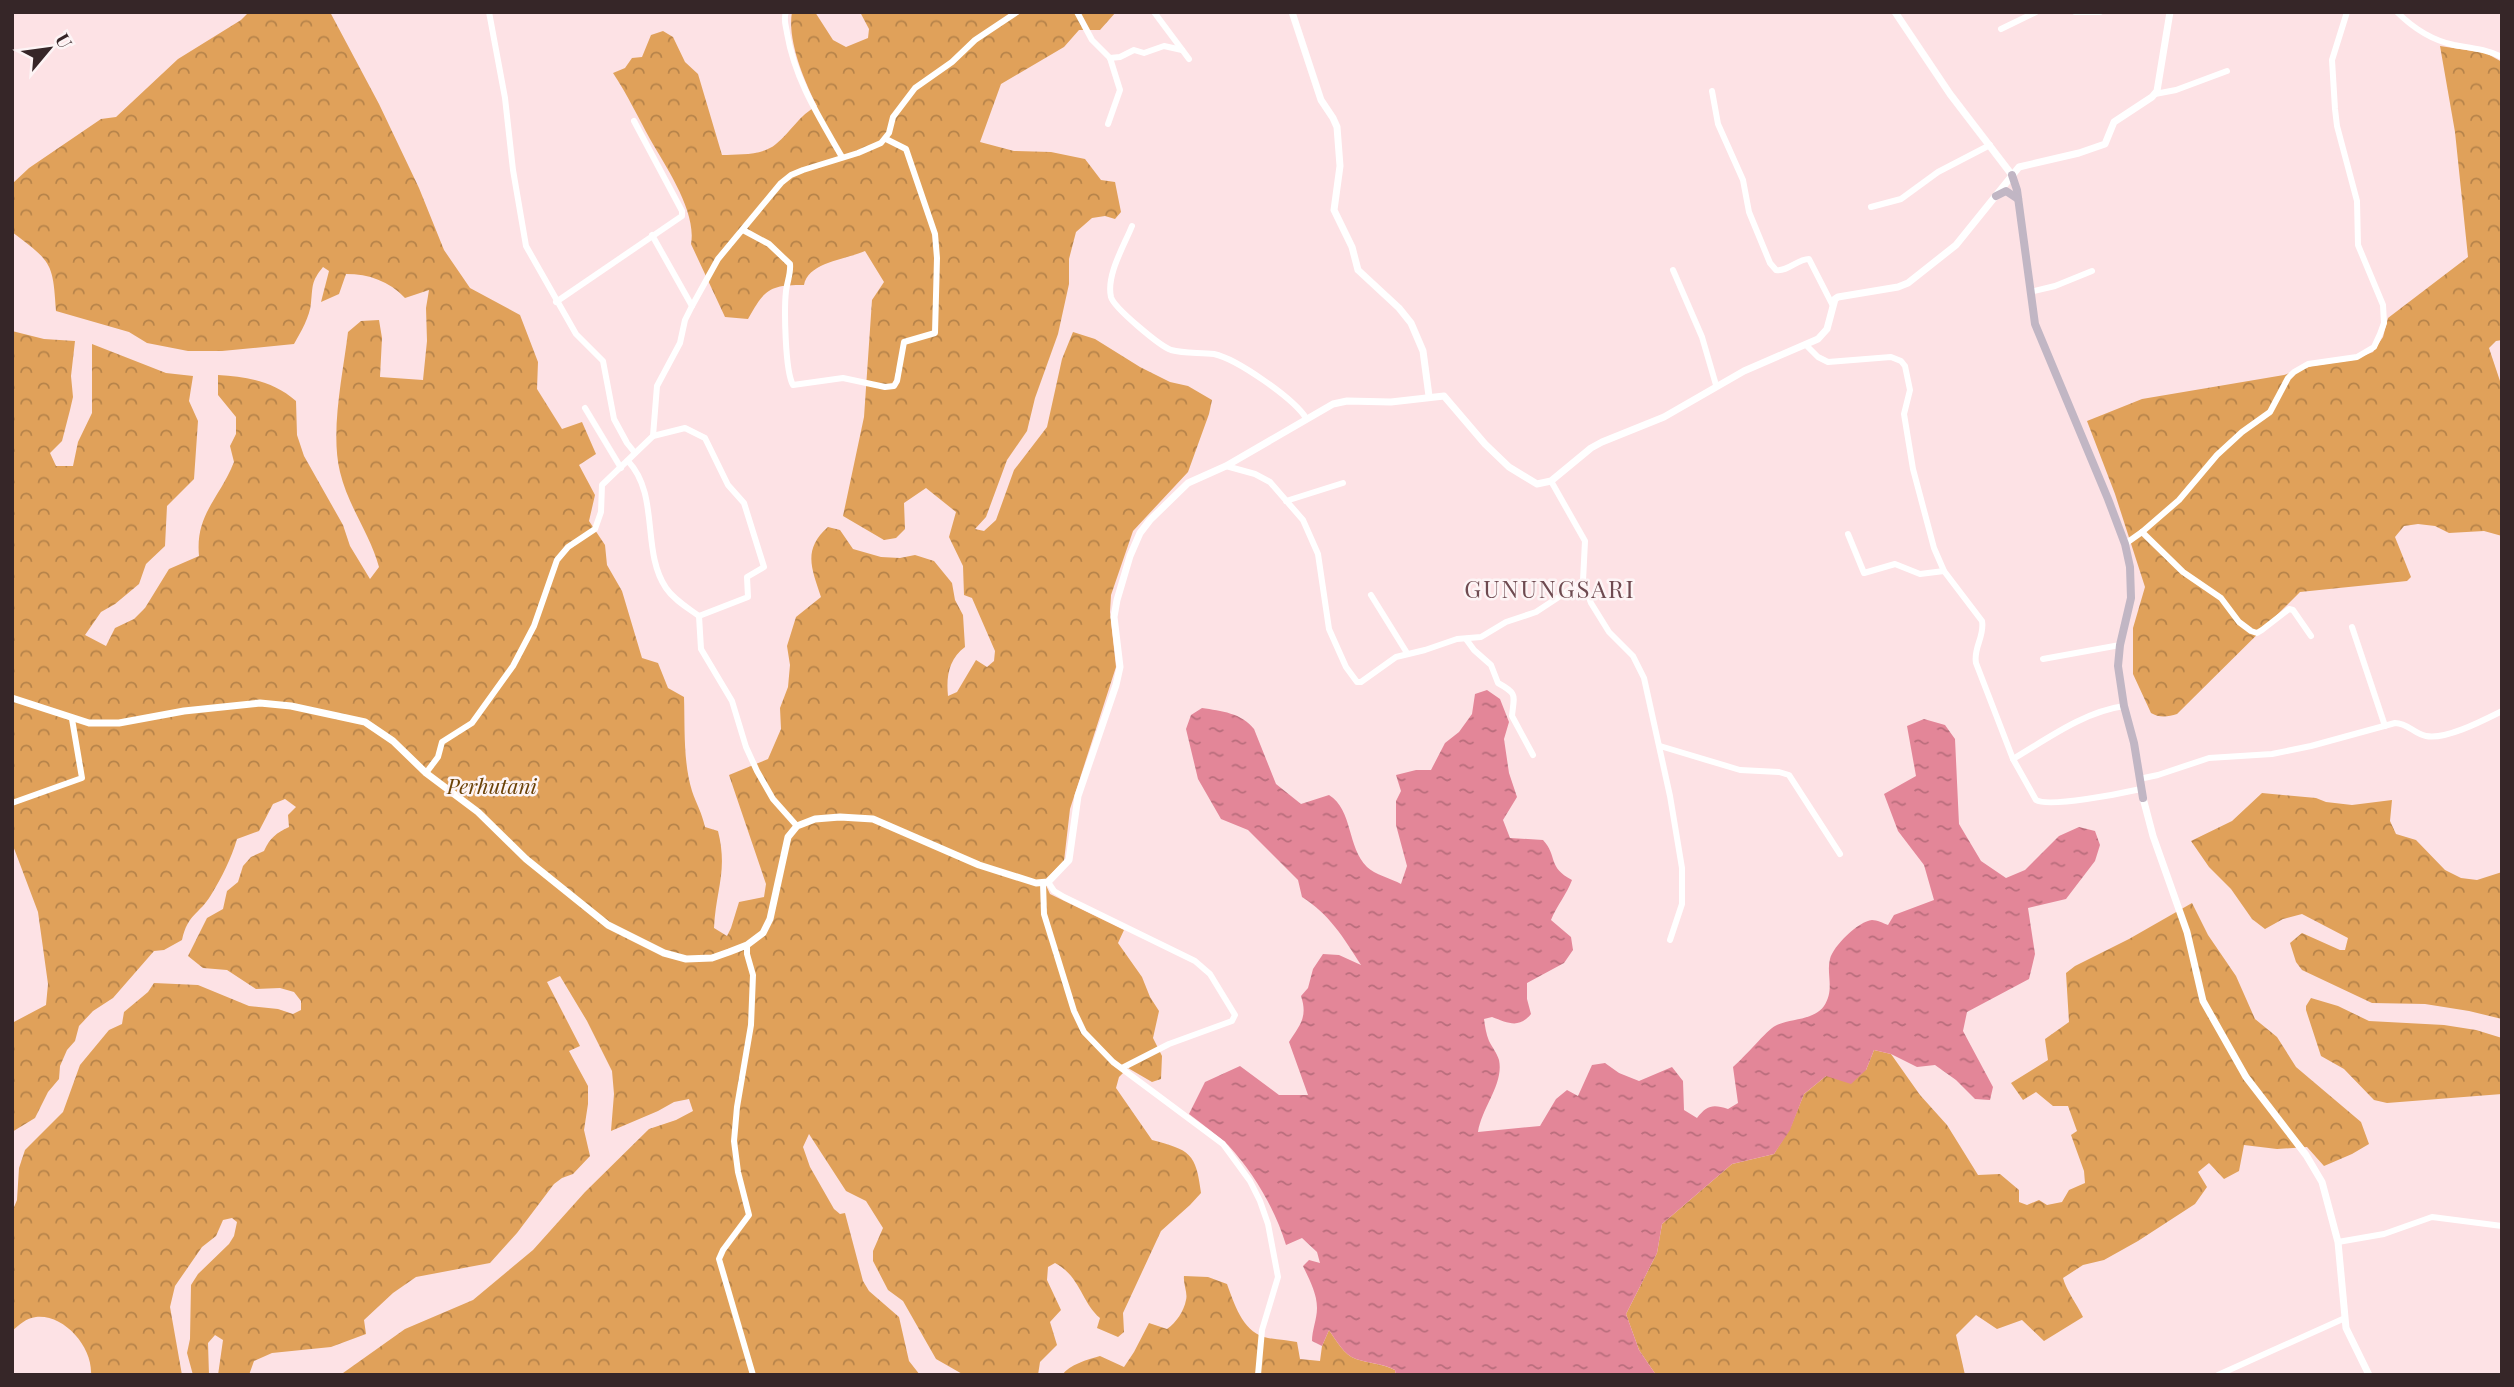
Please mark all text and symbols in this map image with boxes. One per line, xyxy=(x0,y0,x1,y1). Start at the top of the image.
north arrow xyxy=(14,14,84,84)
text: U xyxy=(50,28,79,52)
district label: GUNUNGSARI xyxy=(1464,572,1636,604)
park label: Perhutani xyxy=(446,771,538,799)

